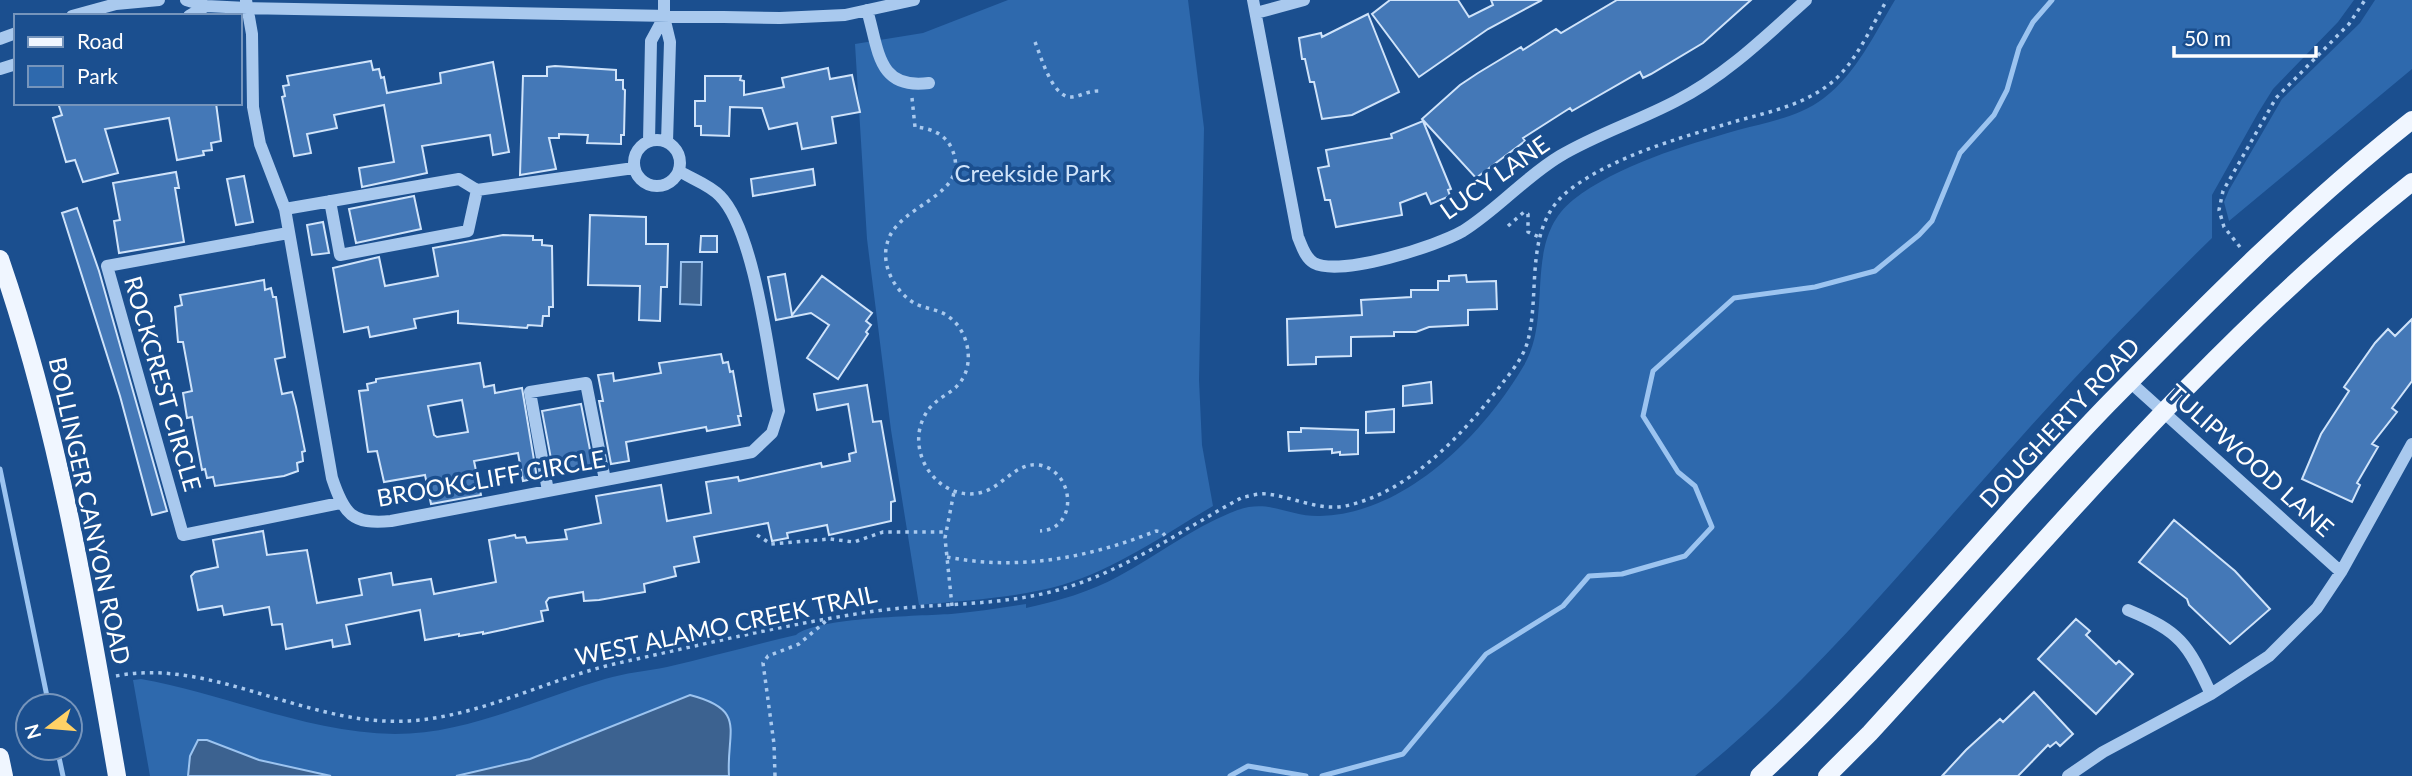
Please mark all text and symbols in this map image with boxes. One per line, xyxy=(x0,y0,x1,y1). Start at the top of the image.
legend xyxy=(14,14,242,105)
scale bar xyxy=(2174,14,2316,58)
text: 50 m xyxy=(2184,25,2231,50)
text: Road xyxy=(77,28,124,53)
text: Park xyxy=(77,63,118,88)
street label: LUCY LANE xyxy=(1434,129,1554,225)
park label: Creekside Park xyxy=(954,158,1112,187)
street label: ROCKCREST CIRCLE xyxy=(119,273,208,494)
street label: DOUGHERTY ROAD xyxy=(1973,331,2145,513)
street label: BOLLINGER CANYON ROAD xyxy=(44,354,137,667)
street label: TULIPWOOD LANE xyxy=(2162,378,2340,542)
street label: BROOKCLIFF CIRCLE xyxy=(374,443,607,512)
street label: WEST ALAMO CREEK TRAIL xyxy=(572,578,879,671)
north arrow xyxy=(14,692,84,762)
text: N xyxy=(19,722,45,742)

